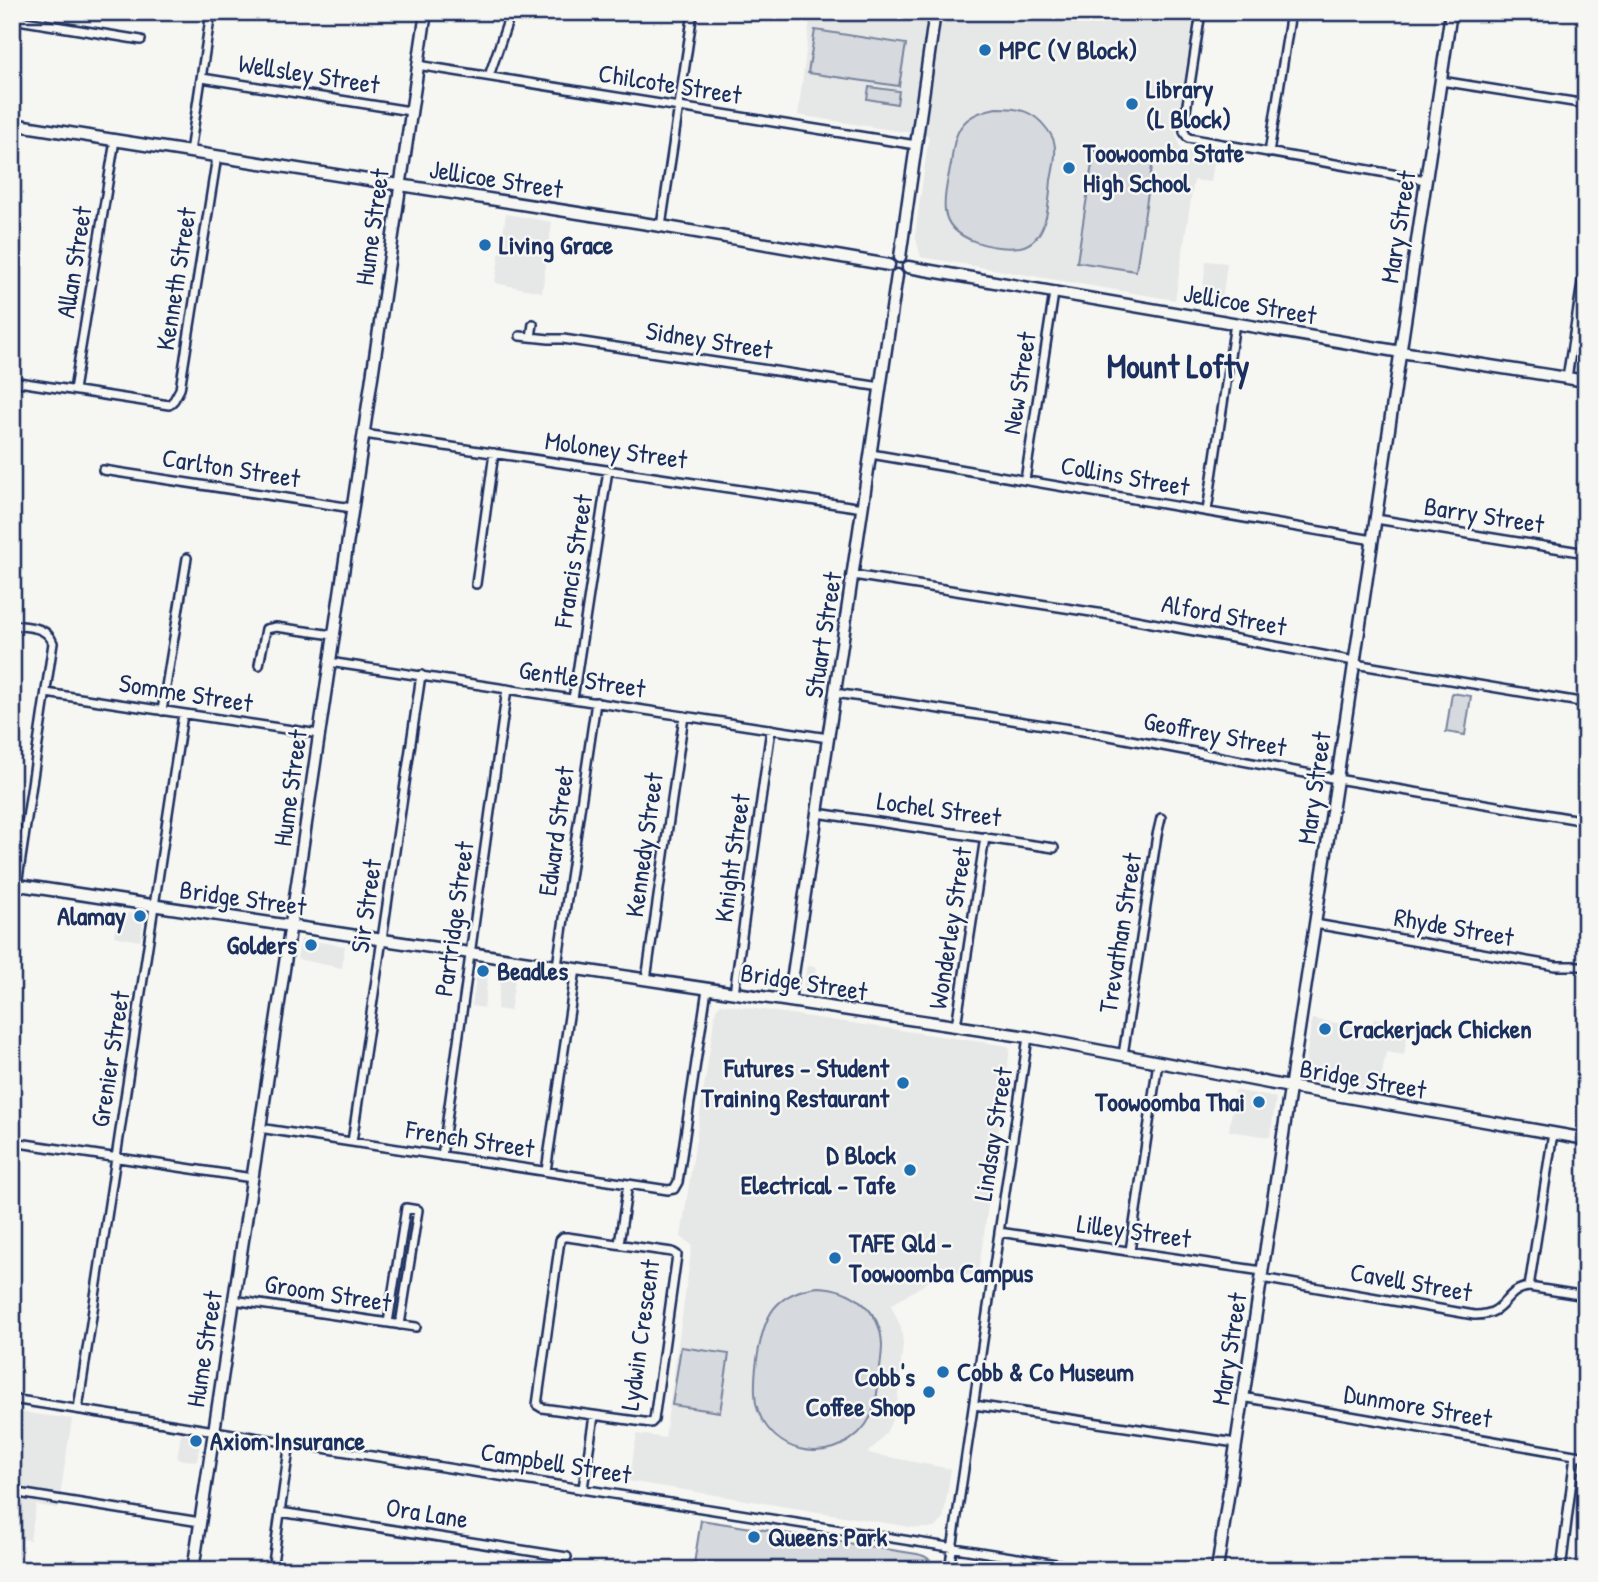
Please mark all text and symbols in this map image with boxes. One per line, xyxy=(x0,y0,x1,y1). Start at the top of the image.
place label: MPC (V Block) xyxy=(999,32,1137,67)
marker: MPC (V Block) xyxy=(977,42,993,58)
street label: Wellsley Street xyxy=(236,45,383,102)
street label: Chilcote Street xyxy=(596,55,745,112)
place label: Library (L Block) xyxy=(1146,71,1231,136)
marker: Library (L Block) xyxy=(1124,96,1140,112)
place label: Toowoomba State High School xyxy=(1082,135,1245,201)
street label: Jellicoe Street xyxy=(427,151,566,206)
marker: Toowoomba State High School xyxy=(1061,160,1077,176)
street label: Hume Street xyxy=(346,165,397,287)
street label: Mary Street xyxy=(1371,167,1424,286)
street label: Allan Street xyxy=(47,203,100,320)
street label: Kenneth Street xyxy=(147,204,204,353)
place label: Living Grace xyxy=(499,227,614,263)
marker: Living Grace xyxy=(477,237,493,253)
street label: Jellicoe Street xyxy=(1181,275,1320,333)
street label: Sidney Street xyxy=(643,312,776,367)
street label: New Street xyxy=(993,328,1044,436)
district label: Mount Lofty xyxy=(1107,344,1249,390)
street label: Moloney Street xyxy=(543,422,690,477)
street label: Carlton Street xyxy=(160,439,304,496)
street label: Collins Street xyxy=(1058,447,1193,504)
street label: Barry Street xyxy=(1422,488,1548,541)
street label: Francis Street xyxy=(545,491,600,631)
street label: Stuart Street xyxy=(795,568,850,700)
street label: Alford Street xyxy=(1159,585,1290,644)
street label: Gentle Street xyxy=(516,651,649,706)
street label: Somme Street xyxy=(117,665,256,720)
street label: Geoffrey Street xyxy=(1141,703,1291,765)
street label: Hume Street xyxy=(264,726,315,848)
street label: Mary Street xyxy=(1288,728,1339,846)
street label: Edward Street xyxy=(529,763,582,898)
street label: Kennedy Street xyxy=(616,769,671,919)
street label: Lochel Street xyxy=(875,782,1004,835)
street label: Knight Street xyxy=(705,791,758,924)
street label: Partridge Street xyxy=(425,838,482,999)
street label: Wonderley Street xyxy=(919,843,980,1011)
street label: Trevathan Street xyxy=(1090,849,1150,1015)
street label: Sir Street xyxy=(342,856,390,955)
street label: Bridge Street xyxy=(177,871,310,924)
place label: Alamay xyxy=(57,898,126,934)
street label: Rhyde Street xyxy=(1392,899,1518,954)
marker: Alamay xyxy=(132,908,148,924)
place label: Golders xyxy=(227,927,297,962)
marker: Golders xyxy=(303,937,319,953)
place label: Beadles xyxy=(497,953,568,988)
street label: Bridge Street xyxy=(738,954,871,1009)
marker: Beadles xyxy=(475,963,491,979)
street label: Grenier Street xyxy=(81,987,138,1129)
place label: Crackerjack Chicken xyxy=(1339,1011,1532,1046)
marker: Crackerjack Chicken xyxy=(1317,1021,1333,1037)
place label: Futures - Student Training Restaurant xyxy=(700,1050,890,1116)
street label: Bridge Street xyxy=(1297,1050,1430,1107)
street label: Lindsay Street xyxy=(965,1063,1021,1203)
marker: Futures - Student Training Restaurant xyxy=(895,1075,911,1091)
place label: Toowoomba Thai xyxy=(1094,1084,1245,1119)
marker: Toowoomba Thai xyxy=(1251,1094,1267,1110)
street label: French Street xyxy=(402,1111,538,1166)
place label: D Block Electrical - Tafe xyxy=(741,1137,897,1202)
marker: D Block Electrical - Tafe xyxy=(902,1162,918,1178)
street label: Lilley Street xyxy=(1075,1205,1194,1256)
place label: TAFE Qld - Toowoomba Campus xyxy=(848,1225,1033,1291)
marker: TAFE Qld - Toowoomba Campus xyxy=(827,1250,843,1266)
street label: Cavell Street xyxy=(1348,1254,1476,1310)
street label: Lydwin Crescent xyxy=(612,1256,668,1413)
street label: Groom Street xyxy=(262,1265,395,1320)
street label: Hume Street xyxy=(177,1287,230,1409)
street label: Mary Street xyxy=(1202,1289,1255,1408)
place label: Cobb & Co Museum xyxy=(957,1354,1134,1389)
place label: Cobb's Coffee Shop xyxy=(805,1359,916,1425)
marker: Cobb & Co Museum xyxy=(935,1364,951,1380)
street label: Dunmore Street xyxy=(1341,1375,1496,1436)
marker: Cobb's Coffee Shop xyxy=(921,1384,937,1400)
place label: Axiom Insurance xyxy=(210,1423,366,1458)
marker: Axiom Insurance xyxy=(188,1433,204,1449)
street label: Campbell Street xyxy=(478,1433,635,1492)
street label: Ora Lane xyxy=(384,1489,471,1536)
place label: Queens Park xyxy=(768,1519,888,1554)
marker: Queens Park xyxy=(746,1529,762,1545)

